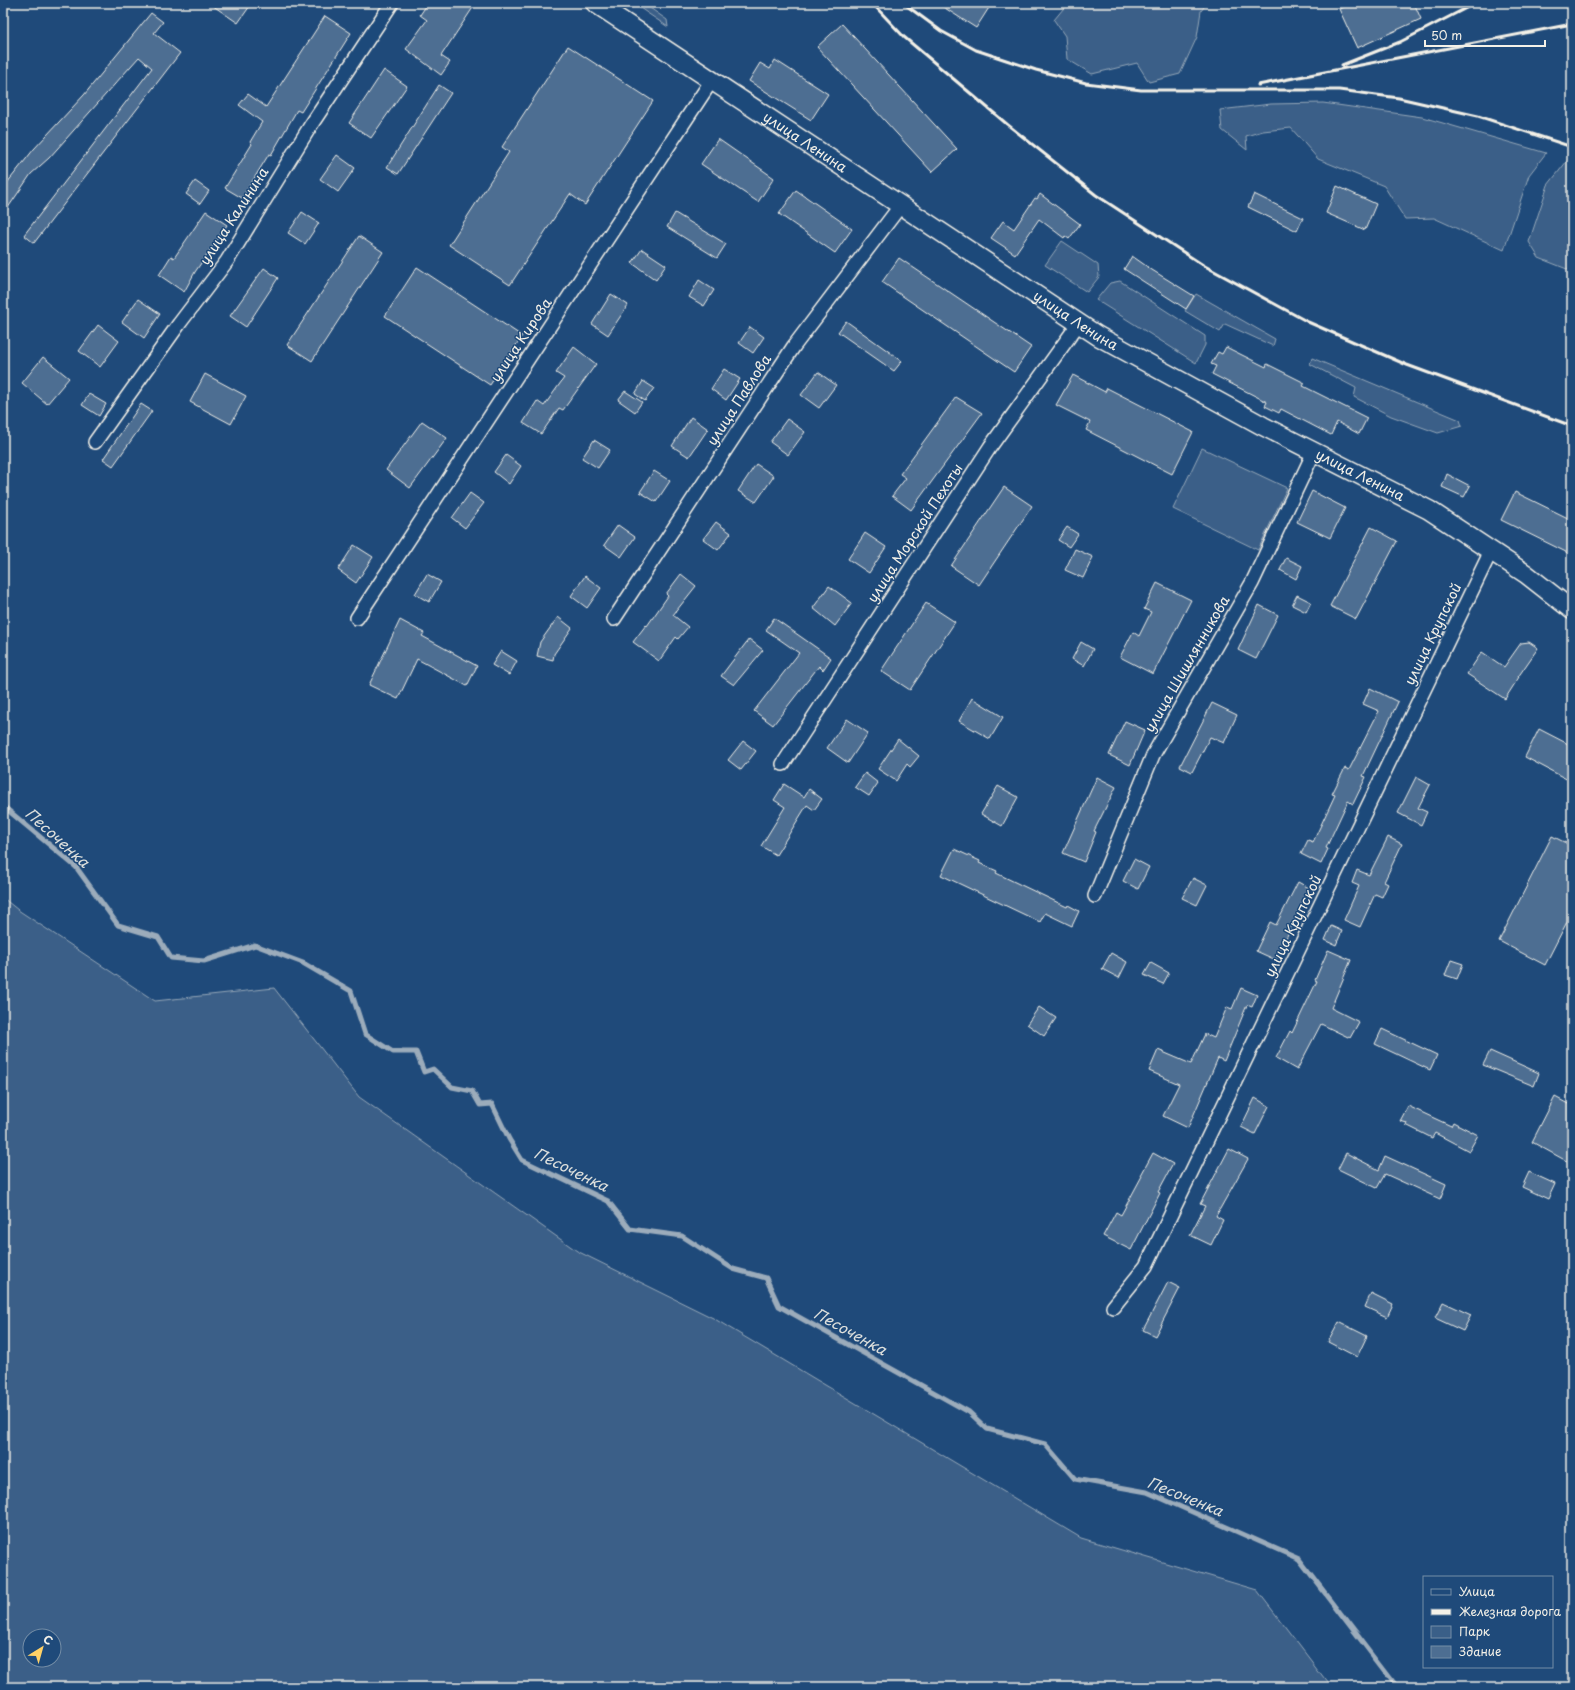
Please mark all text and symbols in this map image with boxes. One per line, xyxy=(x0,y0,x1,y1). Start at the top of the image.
scale bar xyxy=(1425,22,1545,48)
text: 50 m xyxy=(1431,26,1462,44)
street label: улица Ленина xyxy=(759,106,852,177)
street label: улица Калинина xyxy=(194,162,273,269)
street label: улица Ленина xyxy=(1029,285,1122,355)
street label: улица Кирова xyxy=(485,293,557,386)
street label: улица Павлова xyxy=(701,350,776,449)
street label: улица Ленина xyxy=(1312,443,1409,506)
street label: улица Морской Пехоты xyxy=(862,459,967,606)
street label: улица Крупской xyxy=(1399,579,1466,688)
street label: улица Шишлянникова xyxy=(1139,591,1235,736)
water label: Песоченка xyxy=(21,802,96,873)
street label: улица Крупской xyxy=(1259,871,1326,980)
water label: Песоченка xyxy=(531,1141,613,1197)
water label: Песоченка xyxy=(810,1301,892,1360)
water label: Песоченка xyxy=(1144,1470,1228,1522)
legend xyxy=(1423,1576,1553,1668)
text: Улица xyxy=(1459,1582,1495,1600)
text: Железная дорога xyxy=(1459,1602,1562,1620)
text: Парк xyxy=(1459,1622,1491,1640)
north arrow xyxy=(22,1628,62,1668)
text: С xyxy=(40,1630,57,1649)
text: Здание xyxy=(1459,1642,1501,1660)

